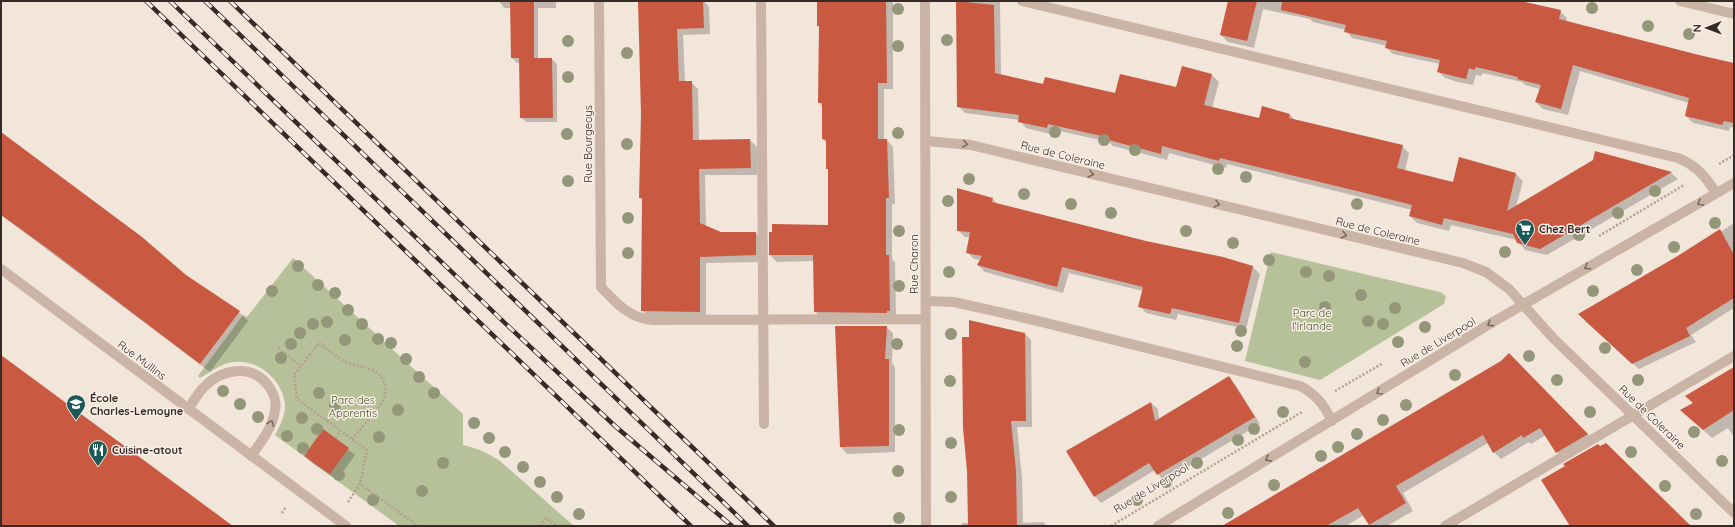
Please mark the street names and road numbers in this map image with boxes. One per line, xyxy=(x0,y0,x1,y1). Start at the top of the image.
street label: Rue Bourgeoys xyxy=(581,105,595,183)
street label: Rue de Coleraine xyxy=(1019,138,1107,172)
street label: Rue de Coleraine xyxy=(1334,214,1422,248)
street label: Rue Charon xyxy=(907,234,921,294)
street label: Rue de Liverpool xyxy=(1398,314,1478,370)
street label: Rue Mullins xyxy=(115,337,169,383)
street label: Rue de Coleraine xyxy=(1616,382,1688,452)
street label: Rue de Liverpool xyxy=(1111,460,1191,516)

